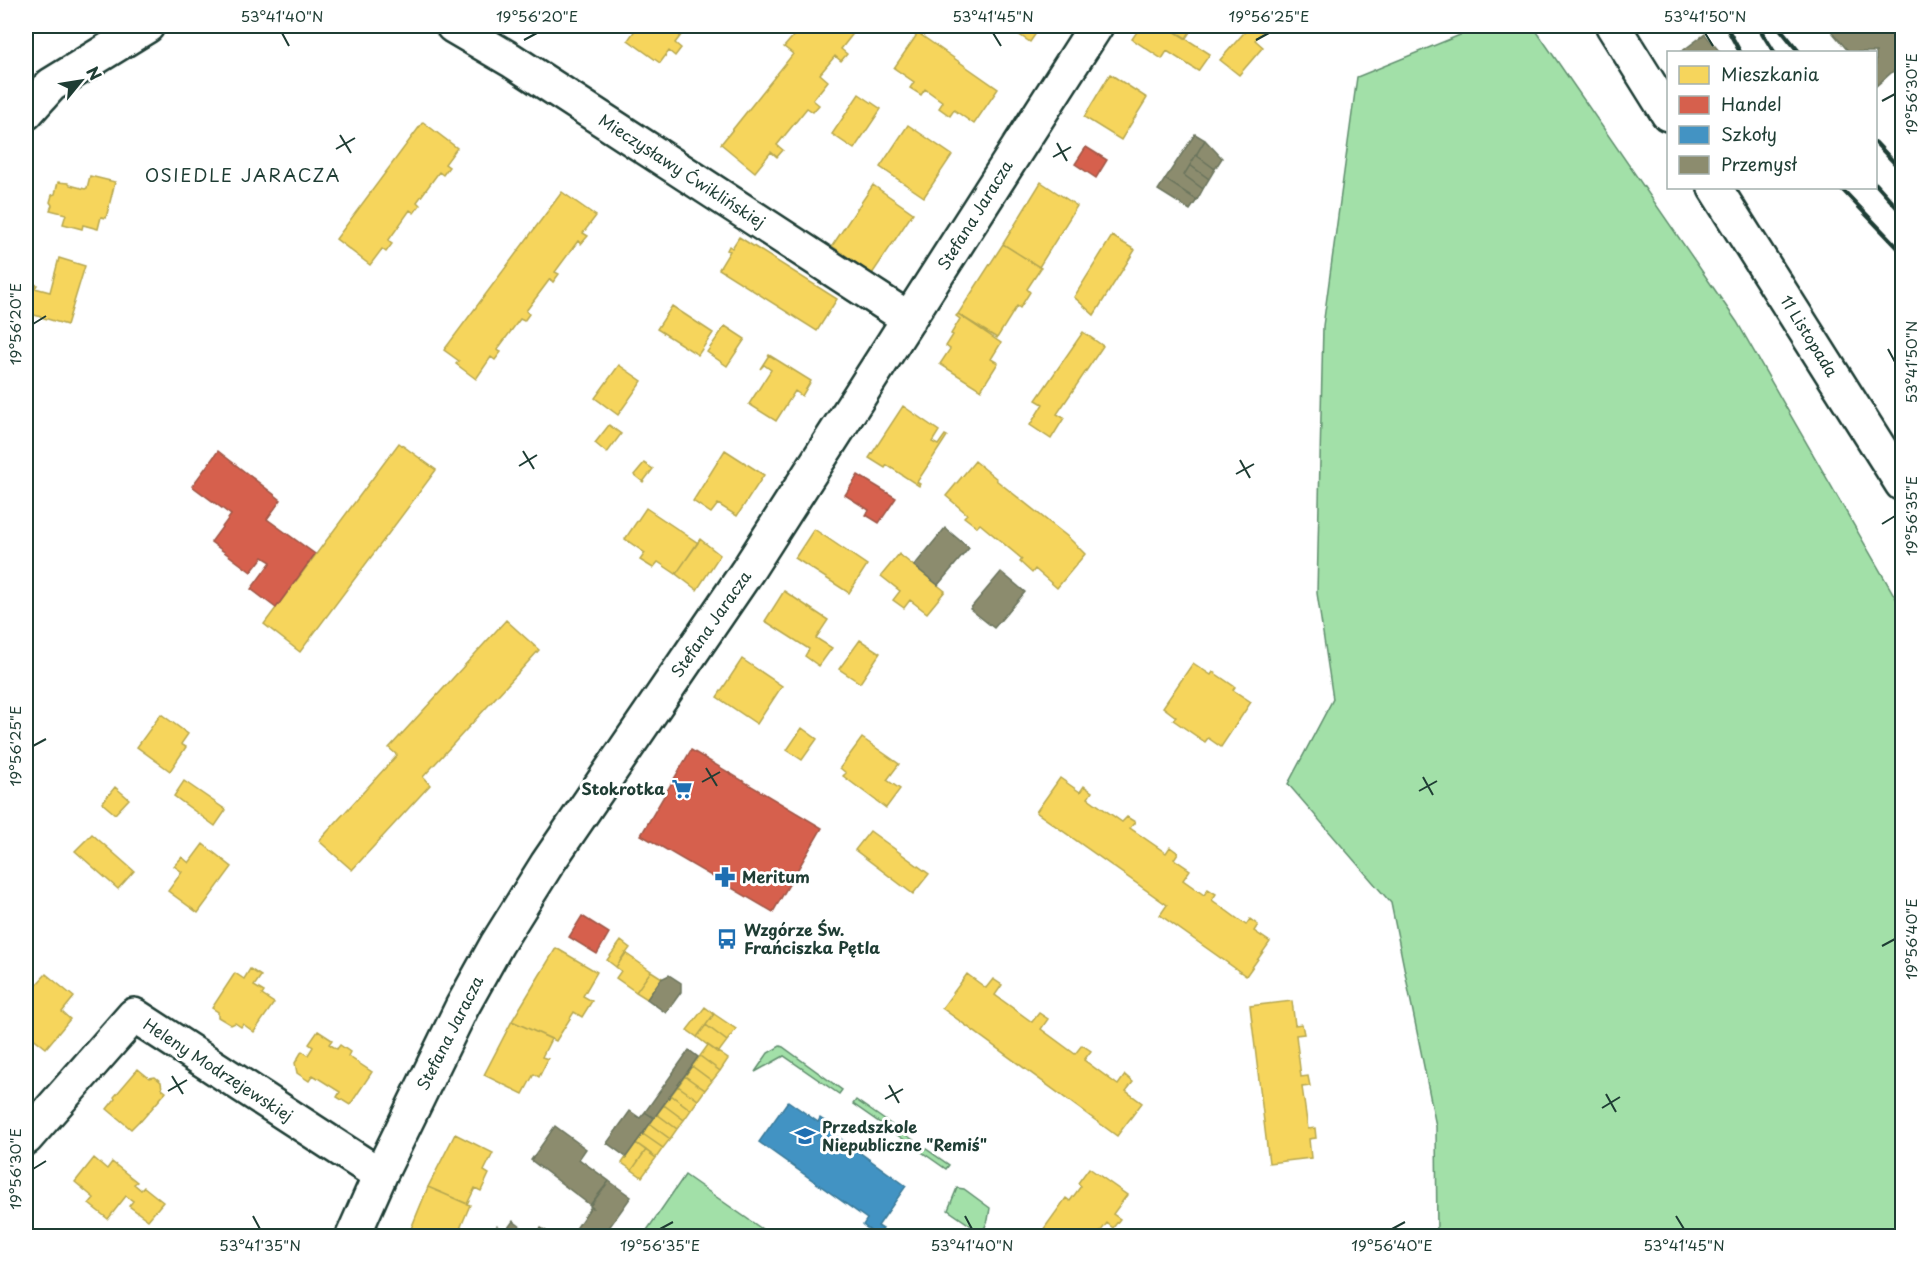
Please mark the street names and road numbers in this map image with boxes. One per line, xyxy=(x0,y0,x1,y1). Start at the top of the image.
street label: Mieczysławy Ćwiklińskiej xyxy=(595,107,771,233)
street label: Stefana Jaracza xyxy=(931,155,1018,274)
street label: 11 Listopada xyxy=(1775,290,1844,381)
street label: Stefana Jaracza xyxy=(664,565,756,682)
street label: Stefana Jaracza xyxy=(410,971,488,1094)
street label: Heleny Modrzejewskiej xyxy=(139,1012,298,1127)

